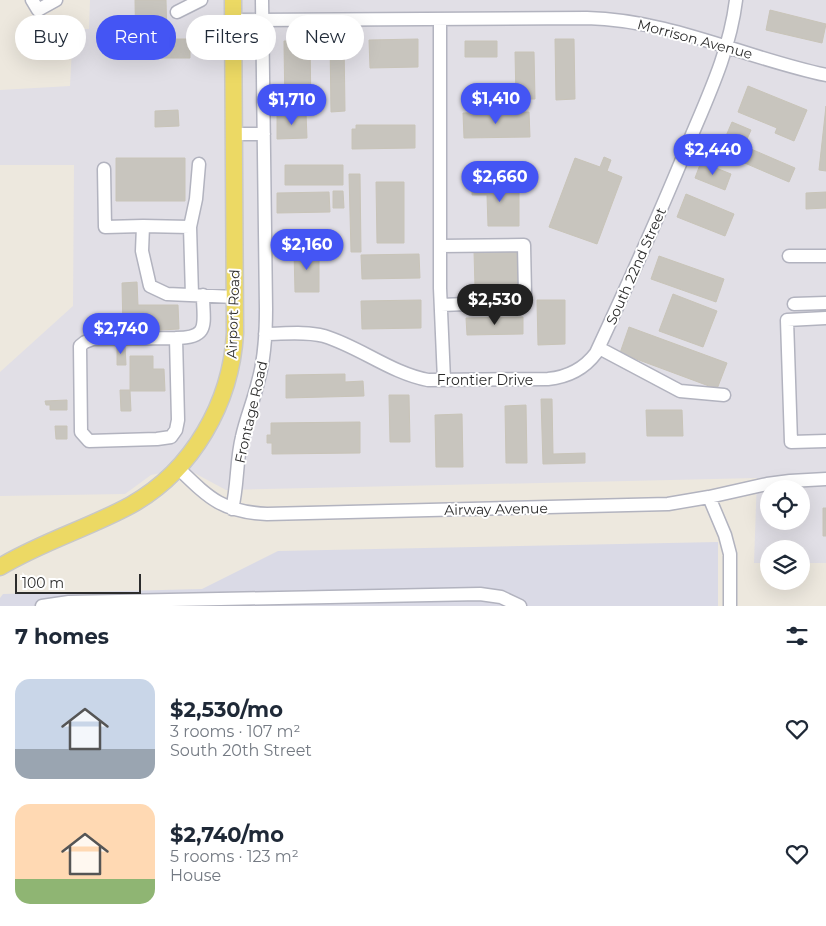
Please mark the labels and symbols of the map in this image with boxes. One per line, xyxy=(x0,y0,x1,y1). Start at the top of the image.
street label: Morrison Avenue xyxy=(635,15,755,63)
pin: $1,410 xyxy=(455,82,537,125)
pin: $1,710 xyxy=(251,84,333,126)
pin: $2,440 xyxy=(672,134,754,176)
pin: $2,660 xyxy=(459,160,541,203)
street label: South 22nd Street xyxy=(602,204,670,327)
pin: $2,160 xyxy=(266,228,348,271)
street label: Airport Road xyxy=(222,269,244,359)
pin: $2,530 xyxy=(454,284,536,326)
pin: $2,740 xyxy=(80,312,162,355)
street label: Frontage Road xyxy=(230,359,272,465)
street label: Frontier Drive xyxy=(437,371,533,389)
street label: Airway Avenue xyxy=(444,499,548,519)
scale bar xyxy=(15,571,141,594)

